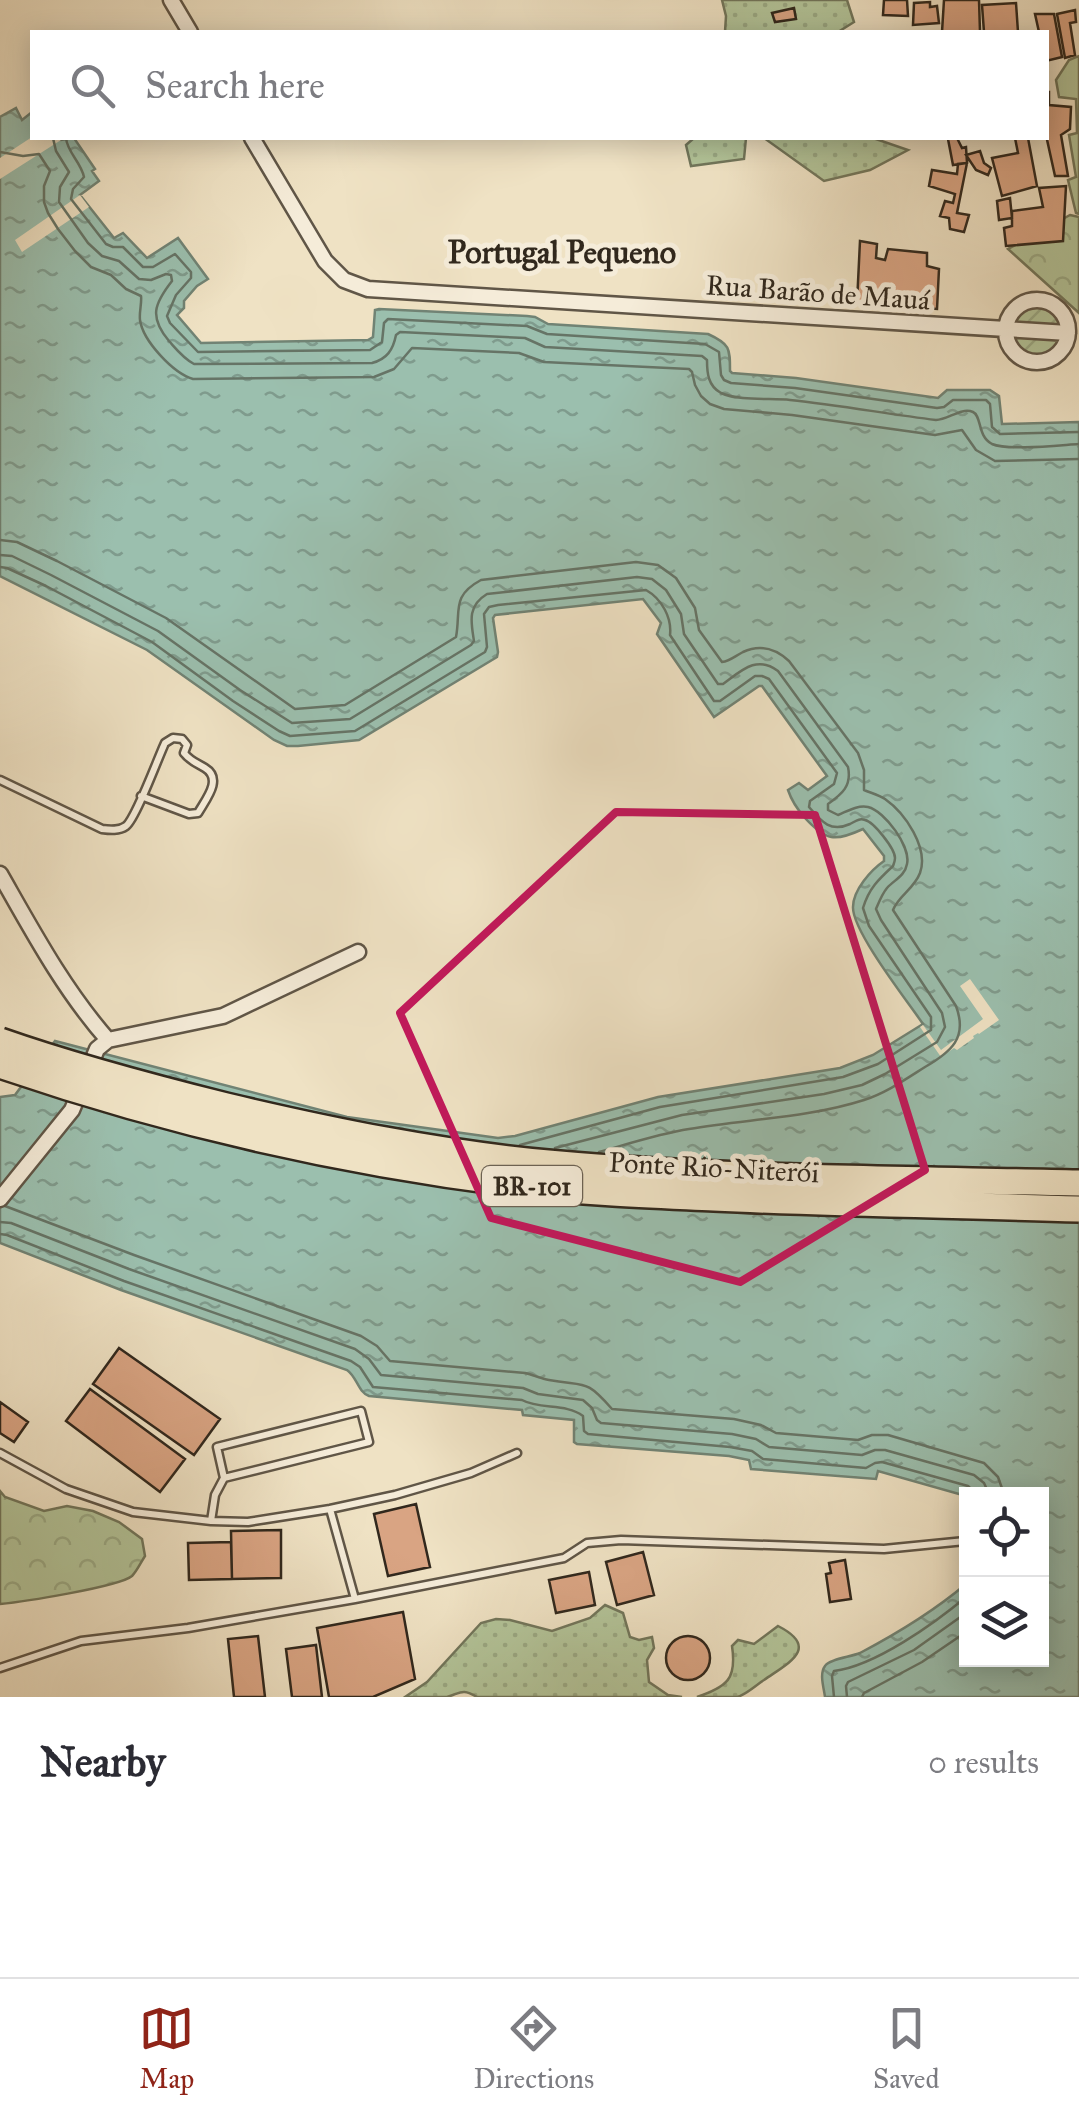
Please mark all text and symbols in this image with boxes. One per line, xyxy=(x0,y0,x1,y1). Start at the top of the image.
search box xyxy=(30,30,1049,140)
icon: search xyxy=(65,58,120,113)
text: Search here xyxy=(145,62,325,108)
district label: Portugal Pequeno xyxy=(448,233,676,272)
street label: Rua Barão de Mauá xyxy=(705,267,931,318)
street label: Ponte Rio-Niterói xyxy=(608,1145,820,1191)
road number: BR-101 xyxy=(482,1166,582,1206)
map controls xyxy=(959,1487,1049,1667)
button: locate xyxy=(959,1487,1049,1577)
button: layers xyxy=(959,1577,1049,1667)
text: Nearby xyxy=(40,1736,165,1788)
text: 0 results xyxy=(928,1743,1039,1782)
tab: Map xyxy=(139,2001,194,2096)
tab: Directions xyxy=(473,2001,594,2096)
tab: Saved xyxy=(873,2001,940,2096)

